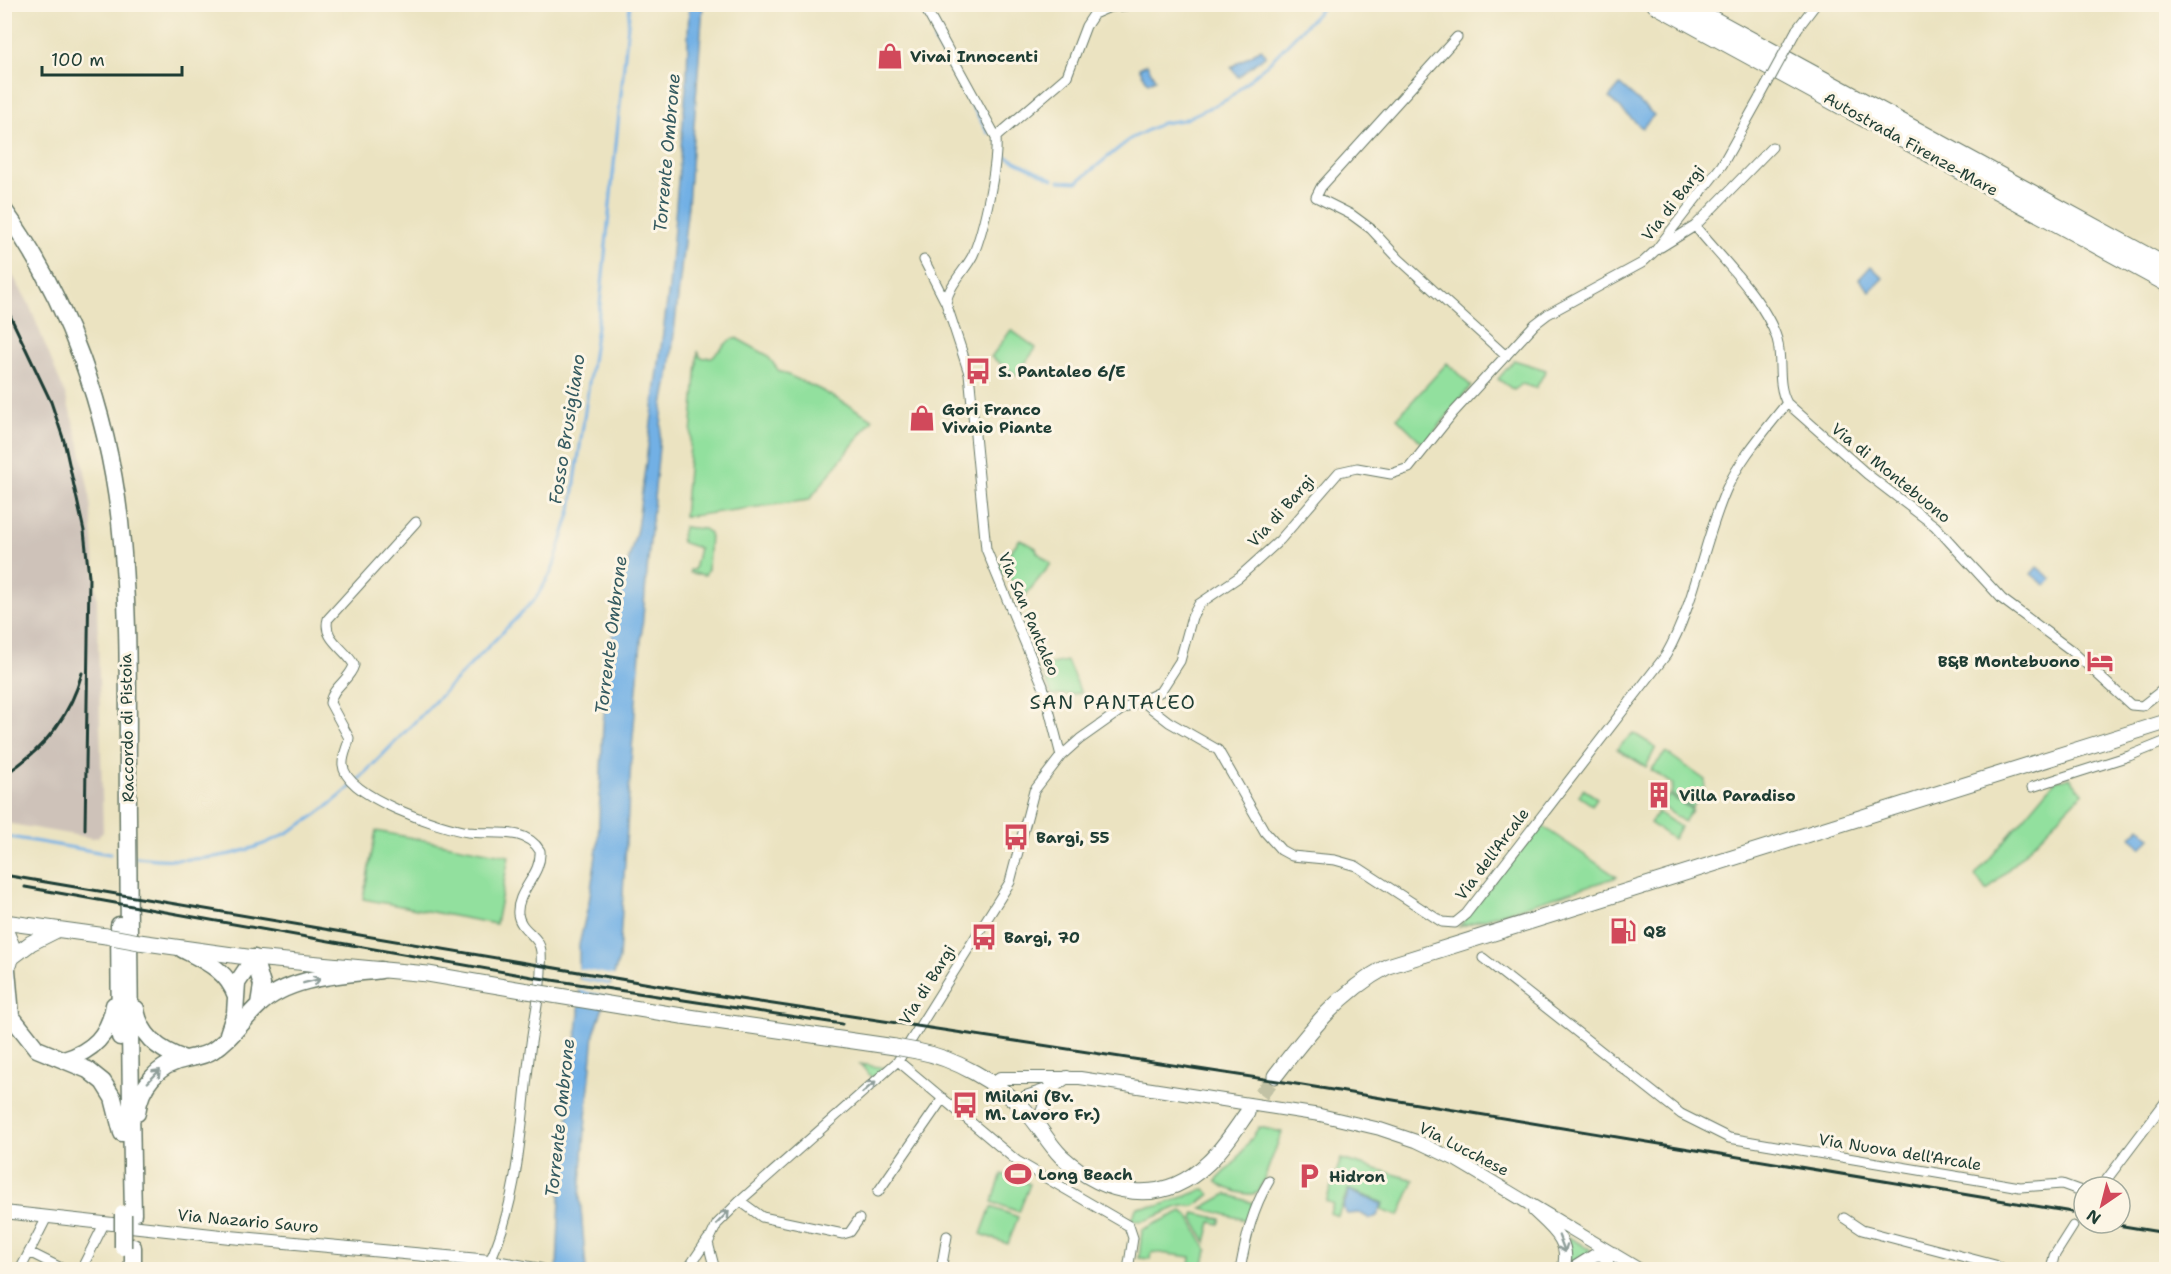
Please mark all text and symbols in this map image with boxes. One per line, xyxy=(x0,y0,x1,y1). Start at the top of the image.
scale bar xyxy=(42,39,182,77)
shop icon: Vivai Innocenti xyxy=(875,41,905,71)
place label: Vivai Innocenti xyxy=(910,46,1038,67)
text: 100 m xyxy=(51,48,105,72)
water label: Torrente Ombrone xyxy=(648,72,686,234)
street label: Autostrada Firenze-Mare xyxy=(1820,87,2002,201)
street label: Via di Bargi xyxy=(1637,161,1709,245)
water label: Fosso Brusigliano xyxy=(543,352,591,506)
bus stop icon: S. Pantaleo 6/E xyxy=(963,356,993,386)
place label: S. Pantaleo 6/E xyxy=(998,361,1126,382)
place label: Gori Franco Vivaio Piante xyxy=(942,399,1053,438)
shop icon: Gori Franco Vivaio Piante xyxy=(907,403,937,433)
street label: Via di Montebuono xyxy=(1827,418,1955,528)
street label: Via di Bargi xyxy=(1243,470,1319,552)
street label: Via San Pantaleo xyxy=(994,549,1064,679)
water label: Torrente Ombrone xyxy=(589,554,633,716)
hotel icon: B&B Montebuono xyxy=(2085,646,2115,676)
place label: B&B Montebuono xyxy=(1938,651,2080,672)
street label: Raccordo di Pistoia xyxy=(115,653,139,803)
district label: SAN PANTALEO xyxy=(1030,689,1196,715)
building icon: Villa Paradiso xyxy=(1644,780,1674,810)
place label: Villa Paradiso xyxy=(1679,785,1796,806)
street label: Via dell'Arcale xyxy=(1450,804,1534,904)
bus stop icon: Bargi, 55 xyxy=(1001,822,1031,852)
place label: Bargi, 55 xyxy=(1036,827,1110,848)
fuel station icon: Q8 xyxy=(1608,916,1638,946)
place label: Q8 xyxy=(1643,921,1667,942)
bus stop icon: Bargi, 70 xyxy=(969,922,999,952)
place label: Bargi, 70 xyxy=(1004,927,1080,948)
street label: Via di Bargi xyxy=(894,941,960,1029)
one-way arrow xyxy=(302,974,321,986)
water label: Torrente Ombrone xyxy=(540,1037,580,1199)
one-way arrow xyxy=(147,1069,161,1084)
one-way arrow xyxy=(861,1080,876,1094)
place label: Milani (Bv. M. Lavoro Fr.) xyxy=(985,1086,1100,1125)
bus stop icon: Milani (Bv. M. Lavoro Fr.) xyxy=(950,1090,980,1120)
street label: Via Lucchese xyxy=(1415,1117,1513,1181)
street label: Via Nuova dell'Arcale xyxy=(1817,1129,1983,1175)
sports icon: Long Beach xyxy=(1003,1159,1033,1189)
parking icon: Hidron xyxy=(1294,1161,1324,1191)
place label: Long Beach xyxy=(1038,1164,1133,1185)
place label: Hidron xyxy=(1329,1166,1386,1187)
north arrow xyxy=(2072,1175,2132,1235)
street label: Via Nazario Sauro xyxy=(177,1204,319,1238)
text: N xyxy=(2082,1205,2105,1229)
one-way arrow xyxy=(716,1210,731,1225)
one-way arrow xyxy=(1557,1234,1568,1252)

